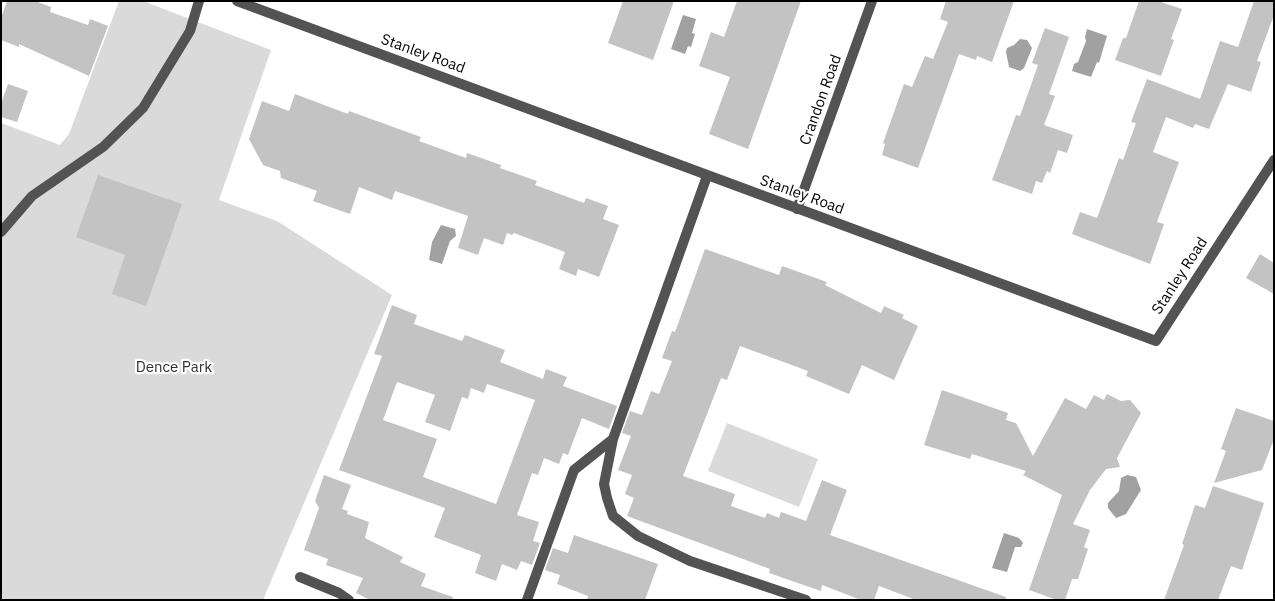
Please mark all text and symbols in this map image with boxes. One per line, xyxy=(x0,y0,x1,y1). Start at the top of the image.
street label: Stanley Road xyxy=(378,30,468,78)
street label: Crandon Road xyxy=(796,52,846,148)
street label: Stanley Road xyxy=(757,171,847,219)
street label: Stanley Road xyxy=(1148,234,1212,318)
park label: Dence Park xyxy=(136,359,212,377)

